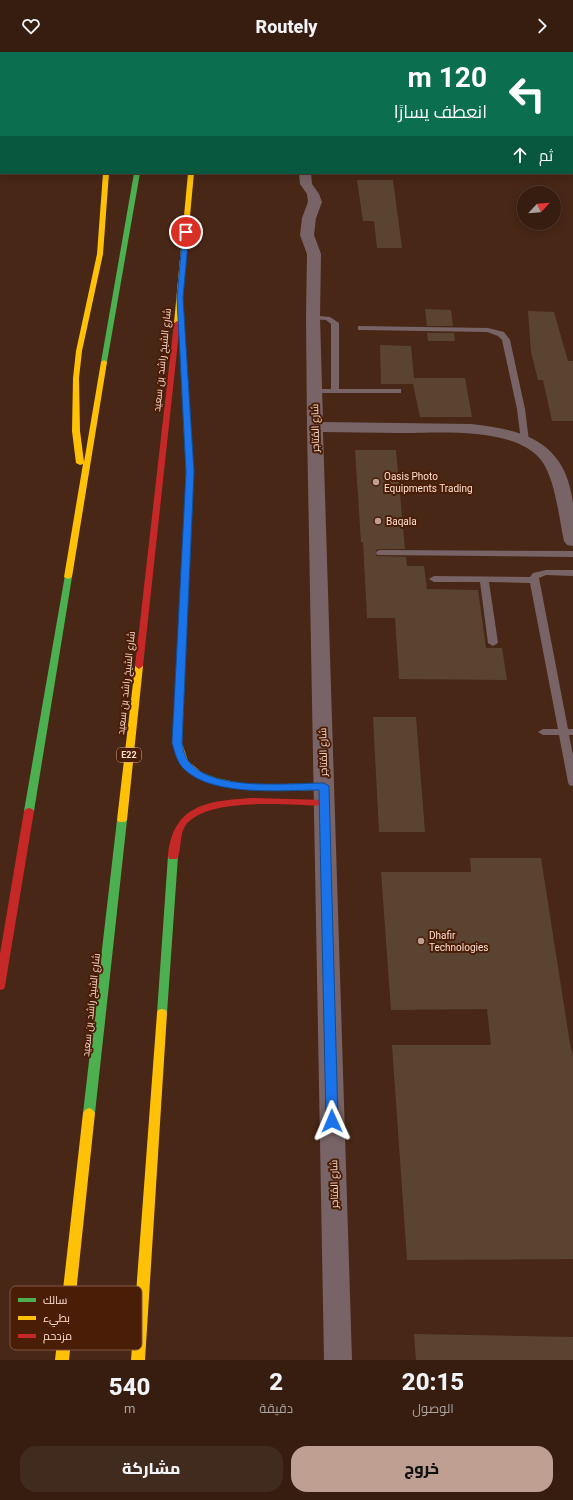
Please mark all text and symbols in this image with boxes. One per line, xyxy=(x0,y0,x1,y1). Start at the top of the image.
icon: heart xyxy=(20,15,42,37)
icon: forward xyxy=(531,15,553,37)
text: Routely xyxy=(256,16,317,37)
text: 120 m xyxy=(408,61,487,94)
icon: left xyxy=(501,68,553,120)
text: انعطف يسارًا xyxy=(394,101,487,122)
icon: ahead xyxy=(509,144,531,166)
text: ثم xyxy=(539,147,553,165)
north arrow xyxy=(517,186,561,230)
map controls xyxy=(517,186,561,230)
pin xyxy=(169,215,203,249)
icon: arrive xyxy=(175,221,197,243)
street label: شارع الشيخ راشد بن سعيد xyxy=(151,308,174,412)
street label: شارع المُتاجر xyxy=(309,404,322,453)
place label: Oasis Photo Equipments Trading xyxy=(384,471,473,494)
marker: Oasis Photo Equipments Trading xyxy=(371,477,381,487)
marker: Baqala xyxy=(373,516,383,526)
place label: Baqala xyxy=(386,516,417,527)
street label: شارع الشيخ راشد بن سعيد xyxy=(115,631,138,735)
street label: شارع المُتاجر xyxy=(317,728,330,777)
road number: E22 xyxy=(117,748,141,762)
place label: Dhafir Technologies xyxy=(429,930,488,953)
marker: Dhafir Technologies xyxy=(416,936,426,946)
street label: شارع الشيخ راشد بن سعيد xyxy=(80,953,103,1057)
position arrow xyxy=(311,1100,353,1142)
street label: شارع المُتاجر xyxy=(328,1160,341,1209)
legend xyxy=(10,1286,142,1350)
text: سالك xyxy=(43,1294,67,1307)
text: بطيء xyxy=(43,1312,70,1327)
text: مزدحم xyxy=(43,1330,72,1344)
text: 2 xyxy=(269,1368,283,1396)
text: 20:15 xyxy=(402,1368,464,1396)
text: 540 xyxy=(109,1373,150,1401)
text: m xyxy=(124,1401,135,1416)
text: دقيقة xyxy=(259,1401,293,1416)
text: الوصول xyxy=(412,1401,454,1416)
button: مشاركة xyxy=(20,1446,283,1492)
button: خروج xyxy=(291,1446,553,1492)

